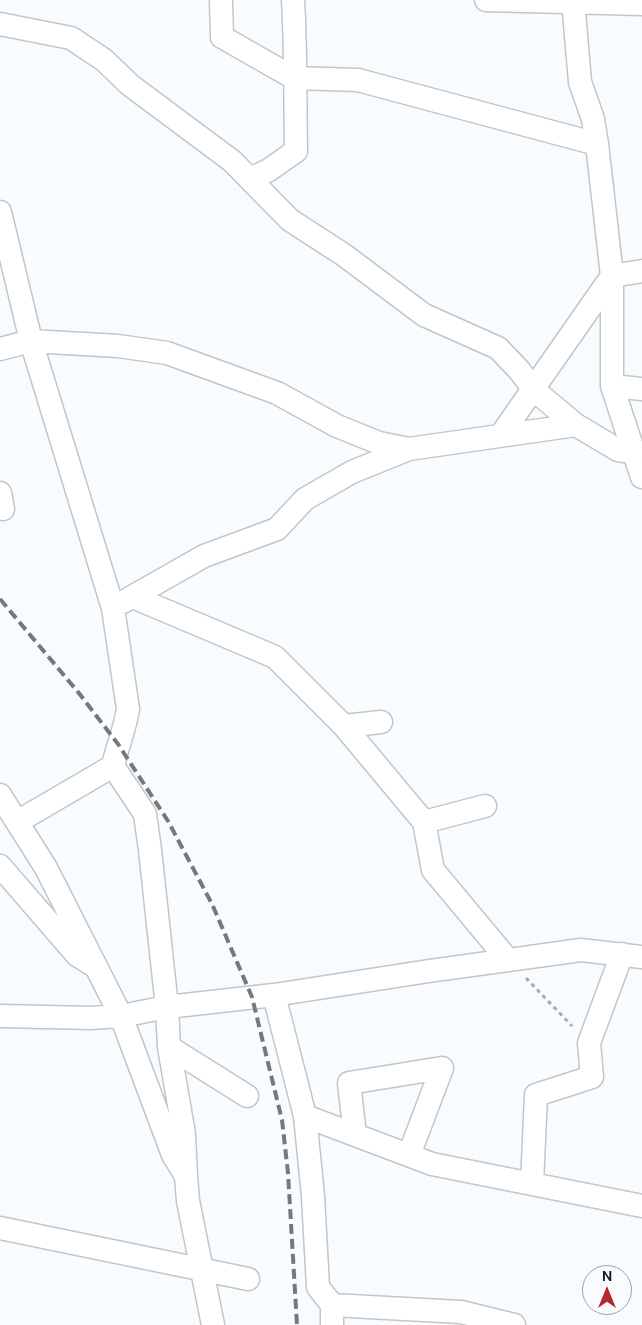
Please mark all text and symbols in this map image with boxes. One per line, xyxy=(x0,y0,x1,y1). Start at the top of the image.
north arrow xyxy=(582,1265,632,1315)
text: N xyxy=(602,1267,612,1285)

